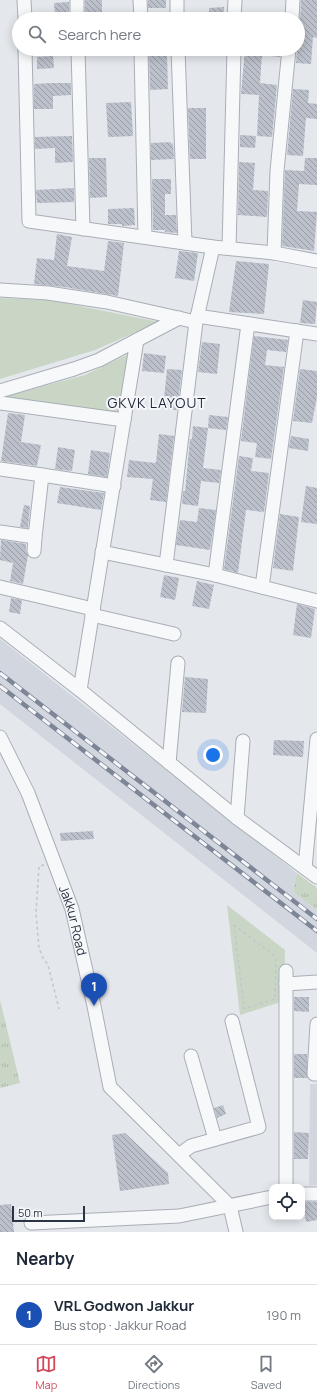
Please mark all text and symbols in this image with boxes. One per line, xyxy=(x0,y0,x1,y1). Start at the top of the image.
search box xyxy=(12,12,305,56)
icon: search xyxy=(26,23,48,45)
text: Search here xyxy=(58,24,141,45)
district label: GKVK LAYOUT xyxy=(107,393,207,412)
your location xyxy=(203,745,223,765)
street label: Jakkur Road xyxy=(55,883,91,957)
pin: 1 xyxy=(81,973,107,1006)
map controls xyxy=(269,1184,305,1220)
button: locate xyxy=(269,1184,305,1220)
scale bar xyxy=(12,1204,85,1223)
text: 50 m xyxy=(18,1205,43,1220)
text: Nearby xyxy=(16,1247,74,1270)
text: VRL Godwon Jakkur xyxy=(54,1295,194,1316)
text: 1 xyxy=(26,1306,32,1324)
text: 190 m xyxy=(266,1306,301,1324)
text: Bus stop · Jakkur Road xyxy=(54,1316,186,1334)
tab: Map xyxy=(35,1353,57,1392)
tab: Directions xyxy=(128,1353,180,1392)
tab: Saved xyxy=(251,1353,282,1392)

